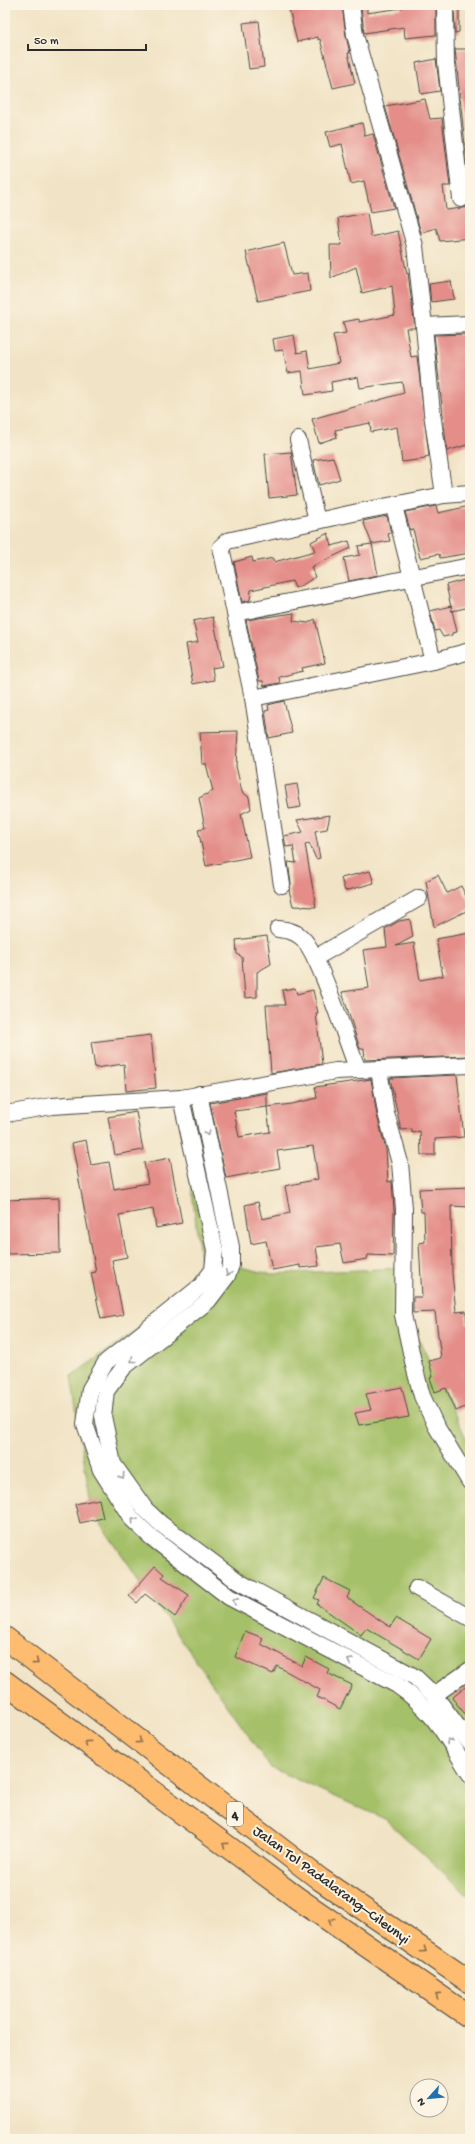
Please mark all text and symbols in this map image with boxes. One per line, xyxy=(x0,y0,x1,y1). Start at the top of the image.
scale bar xyxy=(28,26,146,52)
text: 50 m xyxy=(34,35,59,49)
one-way arrow xyxy=(202,1129,210,1136)
one-way arrow xyxy=(225,1269,233,1276)
one-way arrow xyxy=(130,1355,137,1362)
one-way arrow xyxy=(117,1472,125,1479)
one-way arrow xyxy=(131,1517,139,1525)
one-way arrow xyxy=(232,1598,239,1605)
one-way arrow xyxy=(32,1657,39,1664)
one-way arrow xyxy=(347,1658,355,1666)
one-way arrow xyxy=(135,1736,142,1743)
one-way arrow xyxy=(447,1738,454,1745)
one-way arrow xyxy=(84,1740,91,1747)
road number: 4 xyxy=(227,1802,243,1826)
street label: Jalan Tol Padalarang–Cileunyi xyxy=(249,1822,413,1949)
one-way arrow xyxy=(223,1843,230,1850)
one-way arrow xyxy=(328,1919,335,1926)
one-way arrow xyxy=(420,1945,427,1953)
one-way arrow xyxy=(435,1992,442,2000)
north arrow xyxy=(409,2078,449,2118)
text: N xyxy=(415,2096,429,2108)

